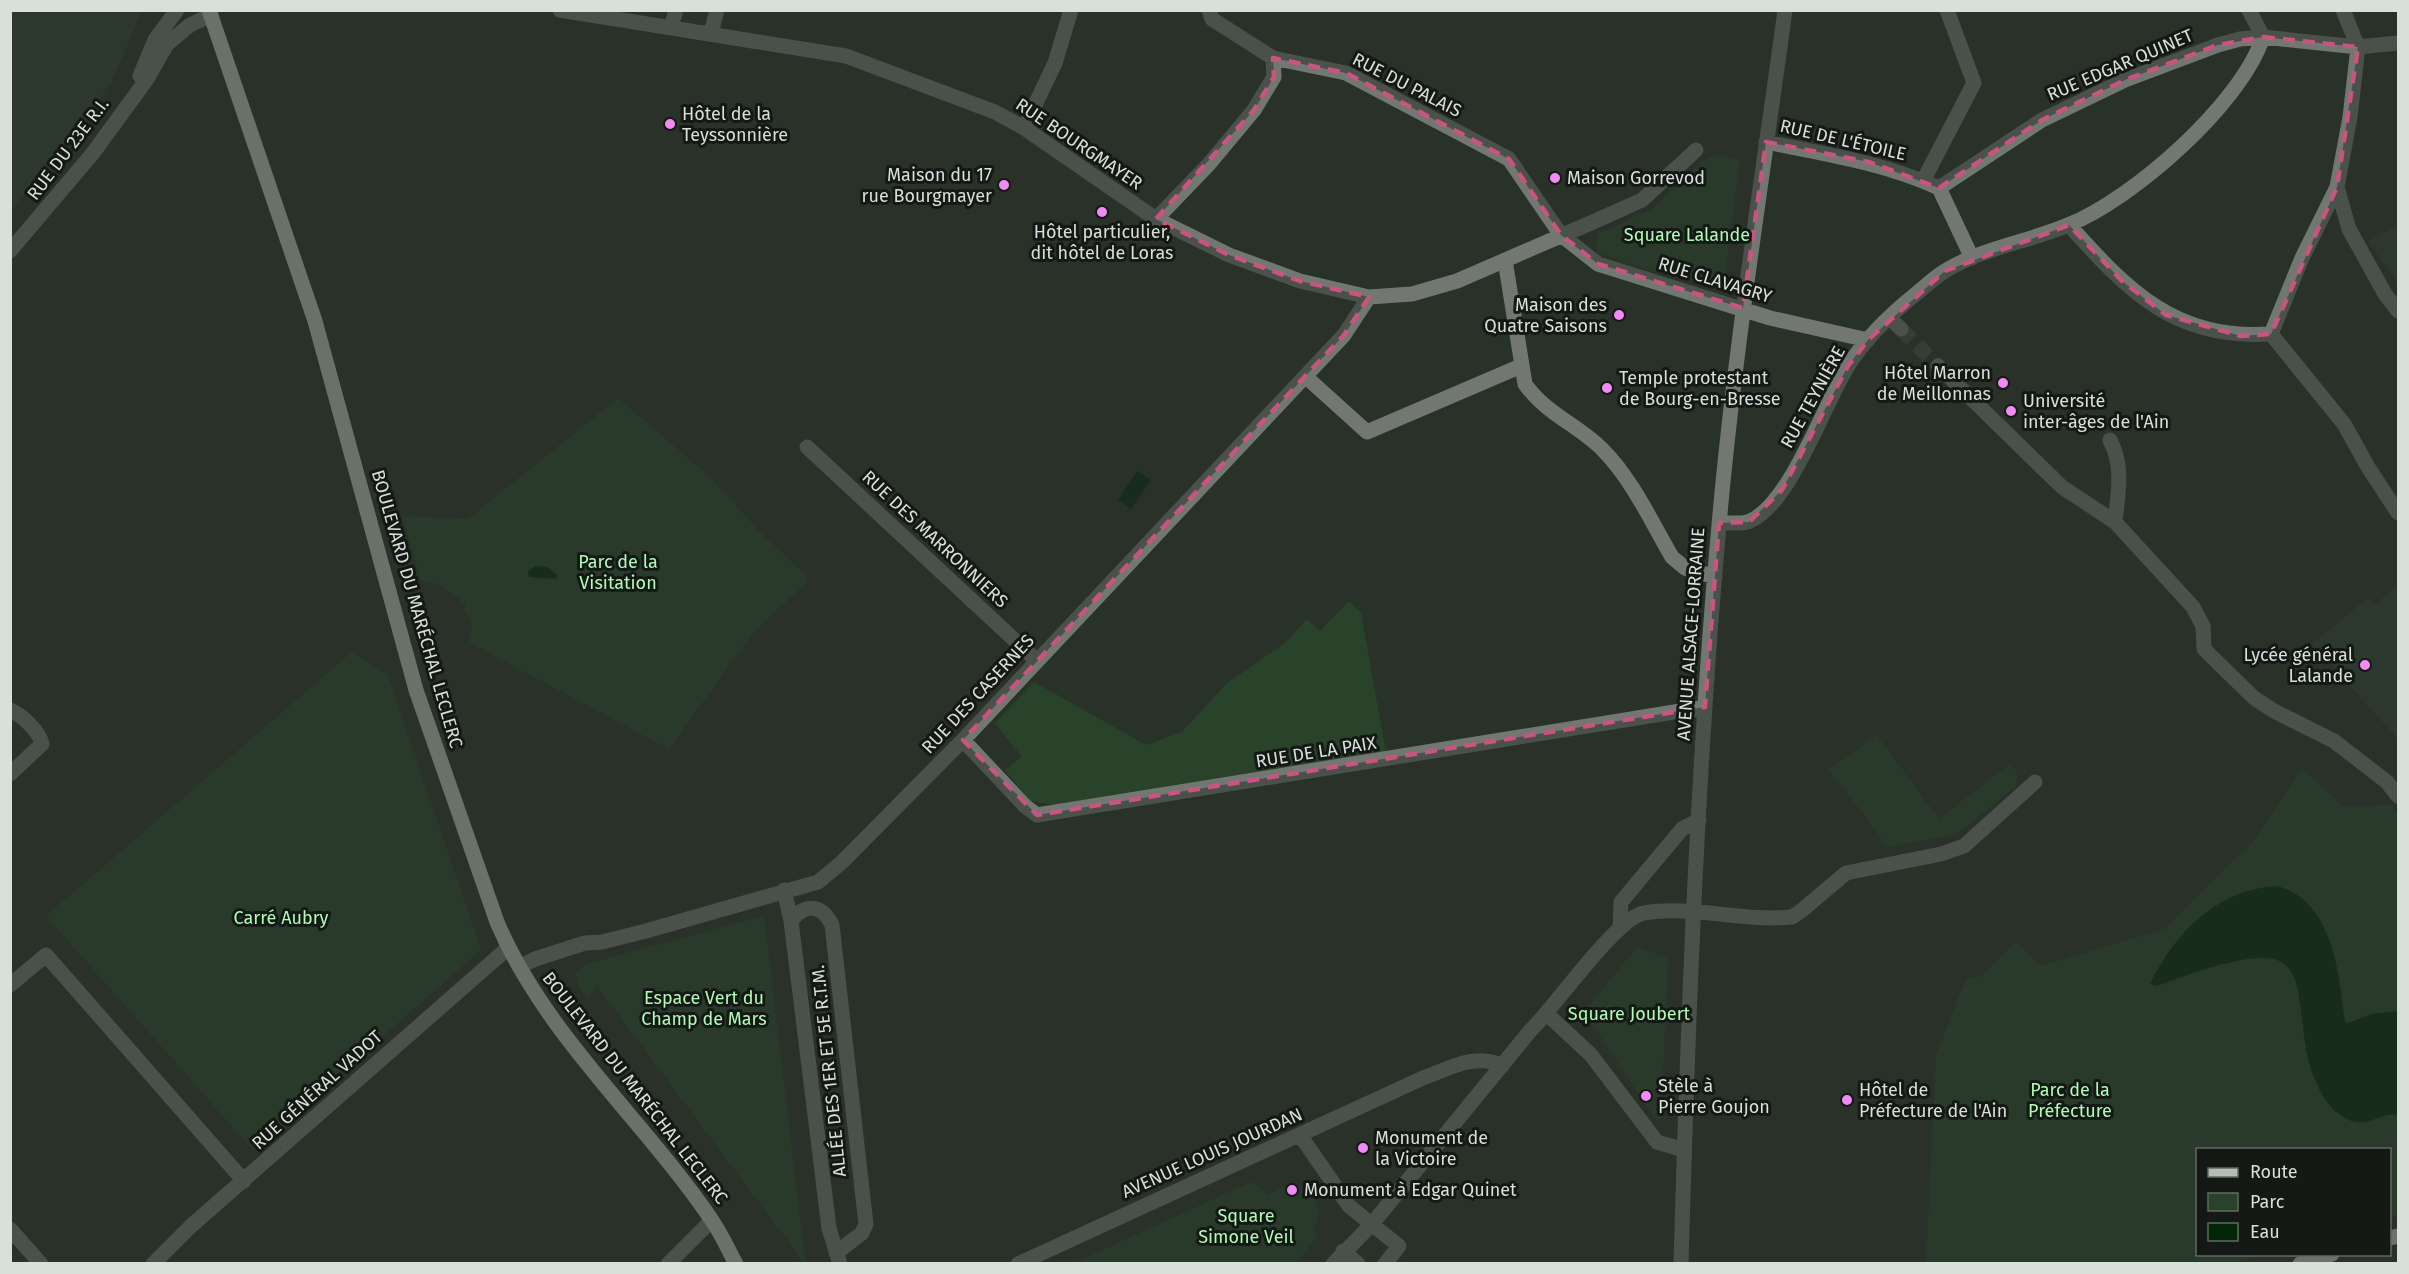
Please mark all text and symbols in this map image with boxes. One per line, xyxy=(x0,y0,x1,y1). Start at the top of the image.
street label: RUE EDGAR QUINET xyxy=(2044,24,2197,106)
street label: RUE DU PALAIS xyxy=(1349,48,1465,122)
street label: RUE BOURGMAYER xyxy=(1011,93,1147,195)
street label: RUE DU 23E R.I. xyxy=(22,94,114,204)
place label: Hôtel de la Teyssonnière xyxy=(682,103,788,146)
street label: RUE DE L'ÉTOILE xyxy=(1778,114,1908,165)
marker: Hôtel de la Teyssonnière xyxy=(663,117,677,131)
place label: Maison du 17 rue Bourgmayer xyxy=(862,164,992,207)
place label: Maison Gorrevod xyxy=(1567,167,1705,189)
marker: Maison Gorrevod xyxy=(1548,171,1562,185)
marker: Maison du 17 rue Bourgmayer xyxy=(997,178,1011,192)
marker: Hôtel particulier, dit hôtel de Loras xyxy=(1095,205,1109,219)
place label: Hôtel particulier, dit hôtel de Loras xyxy=(1031,221,1173,264)
park label: Square Lalande xyxy=(1624,224,1750,246)
street label: RUE CLAVAGRY xyxy=(1655,252,1775,308)
place label: Maison des Quatre Saisons xyxy=(1484,294,1607,337)
marker: Maison des Quatre Saisons xyxy=(1612,308,1626,322)
street label: RUE TEYNIÈRE xyxy=(1775,342,1850,452)
place label: Hôtel Marron de Meillonnas xyxy=(1877,362,1991,405)
place label: Temple protestant de Bourg-en-Bresse xyxy=(1619,367,1781,410)
marker: Hôtel Marron de Meillonnas xyxy=(1996,376,2010,390)
marker: Temple protestant de Bourg-en-Bresse xyxy=(1600,381,1614,395)
place label: Université inter-âges de l'Ain xyxy=(2023,390,2169,433)
marker: Université inter-âges de l'Ain xyxy=(2004,404,2018,418)
street label: RUE DES MARRONNIERS xyxy=(858,466,1013,612)
street label: BOULEVARD DU MARÉCHAL LECLERC xyxy=(367,467,468,751)
street label: AVENUE ALSACE-LORRAINE xyxy=(1673,527,1709,741)
park label: Parc de la Visitation xyxy=(578,551,658,594)
street label: RUE DES CASERNES xyxy=(917,630,1039,758)
place label: Lycée général Lalande xyxy=(2243,644,2353,687)
marker: Lycée général Lalande xyxy=(2358,658,2372,672)
street label: RUE DE LA PAIX xyxy=(1254,732,1378,772)
park label: Carré Aubry xyxy=(234,907,329,929)
street label: ALLÉE DES 1ER ET 5E R.T.M. xyxy=(806,964,851,1178)
street label: BOULEVARD DU MARÉCHAL LECLERC xyxy=(538,967,733,1208)
park label: Espace Vert du Champ de Mars xyxy=(641,987,767,1030)
park label: Square Joubert xyxy=(1568,1003,1691,1025)
street label: RUE GÉNÉRAL VADOT xyxy=(247,1025,387,1154)
place label: Stèle à Pierre Goujon xyxy=(1658,1075,1770,1118)
place label: Hôtel de Préfecture de l'Ain xyxy=(1859,1079,2007,1122)
park label: Parc de la Préfecture xyxy=(2028,1079,2112,1122)
marker: Stèle à Pierre Goujon xyxy=(1639,1089,1653,1103)
marker: Hôtel de Préfecture de l'Ain xyxy=(1840,1093,1854,1107)
street label: AVENUE LOUIS JOURDAN xyxy=(1118,1103,1306,1203)
place label: Monument de la Victoire xyxy=(1375,1127,1488,1170)
marker: Monument de la Victoire xyxy=(1356,1141,1370,1155)
legend xyxy=(2196,1148,2391,1256)
text: Route xyxy=(2250,1161,2298,1183)
place label: Monument à Edgar Quinet xyxy=(1304,1179,1517,1201)
marker: Monument à Edgar Quinet xyxy=(1285,1183,1299,1197)
text: Parc xyxy=(2250,1191,2285,1213)
park label: Square Simone Veil xyxy=(1198,1205,1294,1248)
text: Eau xyxy=(2250,1221,2280,1243)

